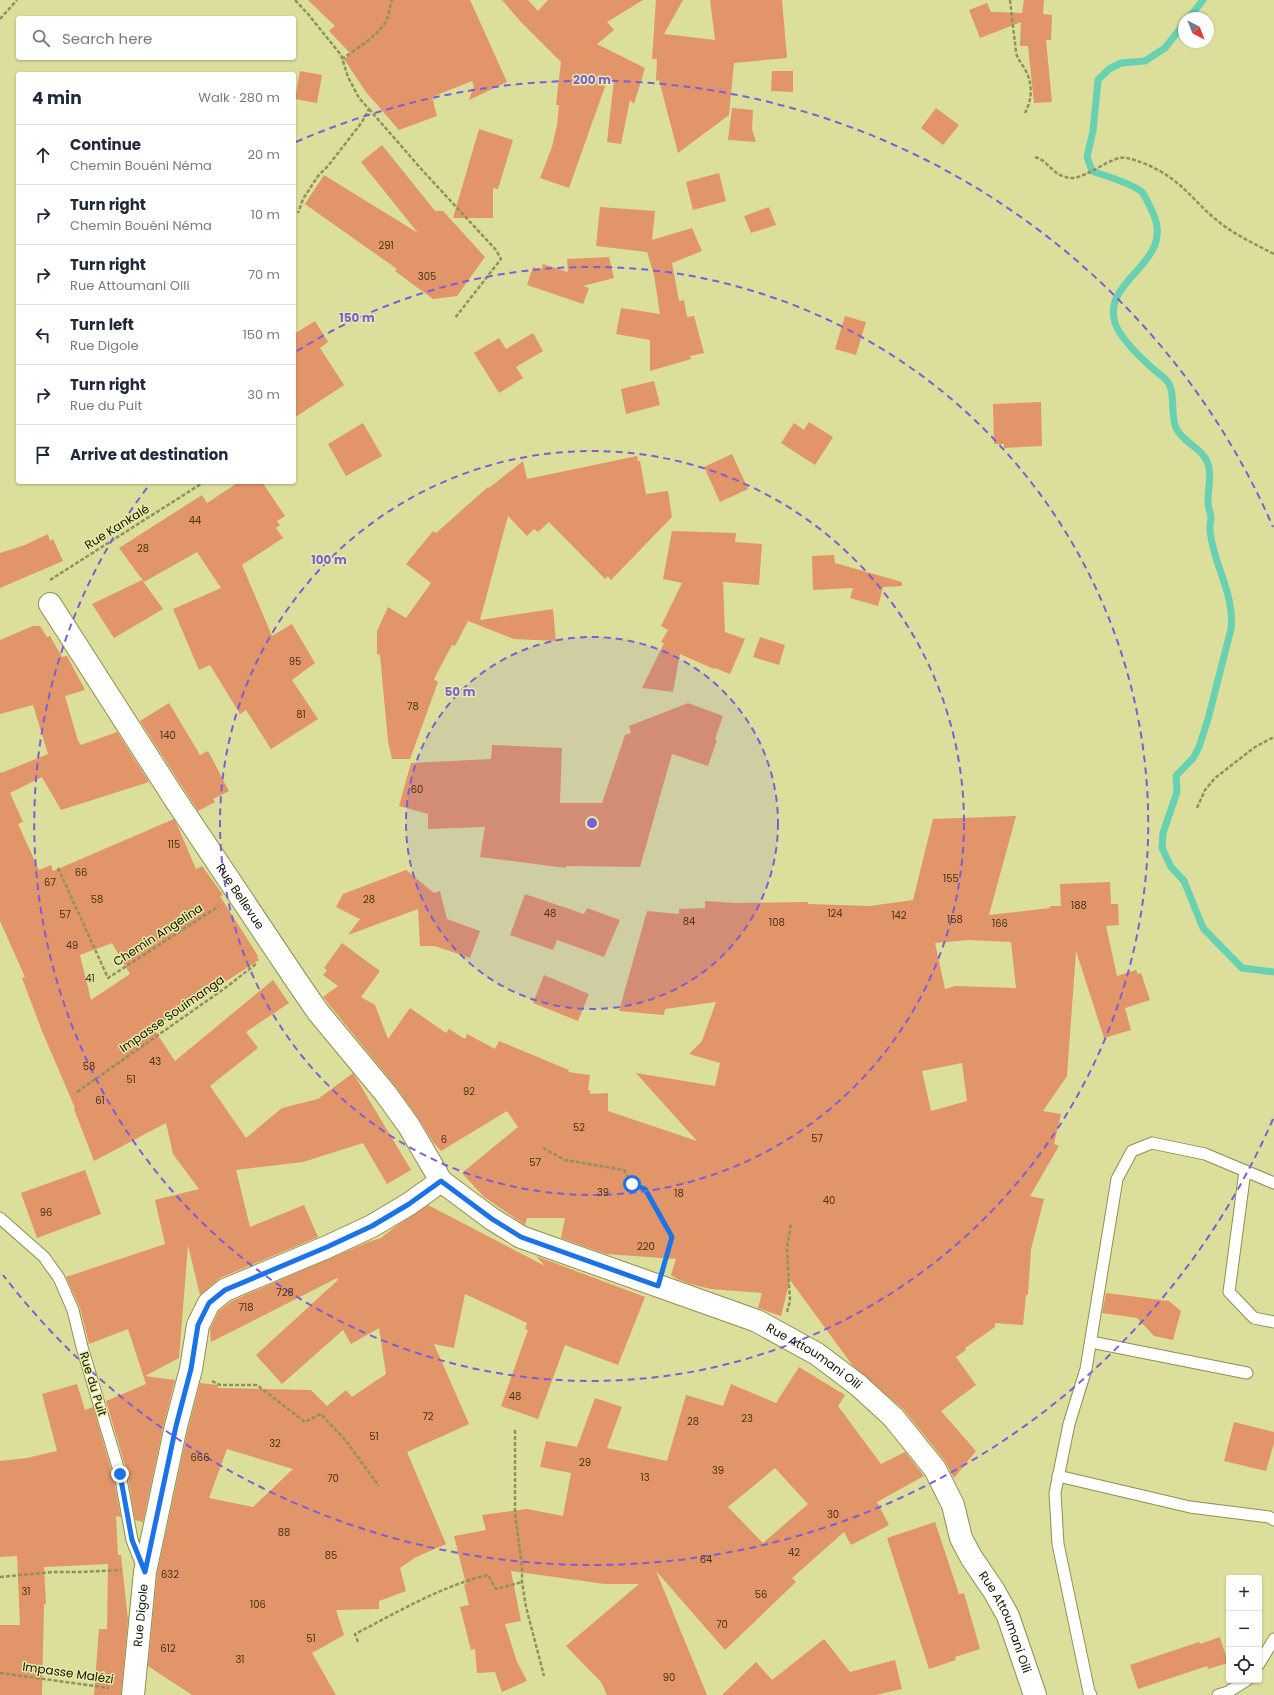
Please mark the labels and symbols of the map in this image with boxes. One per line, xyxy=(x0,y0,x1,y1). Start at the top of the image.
north arrow xyxy=(1178,12,1214,48)
text: 200 m xyxy=(573,71,611,88)
house number: 291 xyxy=(378,238,394,253)
house number: 305 xyxy=(418,269,436,284)
text: 150 m xyxy=(339,309,375,326)
street label: Rue Kankalé xyxy=(81,500,152,553)
house number: 44 xyxy=(189,513,201,528)
house number: 28 xyxy=(137,541,149,556)
text: 100 m xyxy=(311,551,347,568)
house number: 95 xyxy=(289,654,301,669)
text: 50 m xyxy=(445,683,476,700)
house number: 78 xyxy=(407,699,419,714)
house number: 81 xyxy=(296,707,306,722)
house number: 140 xyxy=(160,728,176,743)
house number: 60 xyxy=(411,782,423,797)
centre of rings xyxy=(585,816,599,830)
house number: 115 xyxy=(168,837,180,852)
street label: Rue Bellevue xyxy=(213,860,269,932)
house number: 66 xyxy=(75,865,87,880)
house number: 155 xyxy=(943,871,959,886)
house number: 67 xyxy=(44,875,56,890)
house number: 58 xyxy=(91,892,103,907)
house number: 28 xyxy=(363,892,375,907)
house number: 188 xyxy=(1071,898,1087,913)
street label: Chemin Angelina xyxy=(110,899,206,970)
house number: 48 xyxy=(544,906,556,921)
house number: 124 xyxy=(827,906,843,921)
house number: 57 xyxy=(59,907,71,922)
house number: 142 xyxy=(891,908,907,923)
house number: 158 xyxy=(947,912,963,927)
house number: 84 xyxy=(683,914,695,929)
house number: 108 xyxy=(769,915,785,930)
house number: 166 xyxy=(992,916,1008,931)
house number: 49 xyxy=(66,938,78,953)
house number: 41 xyxy=(85,971,95,986)
street label: Impasse Souimanga xyxy=(116,971,228,1056)
house number: 43 xyxy=(149,1054,161,1069)
house number: 58 xyxy=(83,1059,95,1074)
house number: 51 xyxy=(126,1072,136,1087)
house number: 92 xyxy=(463,1084,475,1099)
house number: 61 xyxy=(95,1093,105,1108)
house number: 52 xyxy=(573,1120,585,1135)
house number: 57 xyxy=(811,1131,823,1146)
house number: 6 xyxy=(441,1132,447,1147)
house number: 57 xyxy=(529,1155,541,1170)
route start xyxy=(623,1175,641,1193)
house number: 39 xyxy=(597,1185,609,1200)
house number: 18 xyxy=(674,1186,684,1201)
house number: 40 xyxy=(823,1193,835,1208)
house number: 96 xyxy=(40,1205,52,1220)
house number: 220 xyxy=(637,1239,655,1254)
house number: 728 xyxy=(276,1285,294,1300)
house number: 718 xyxy=(239,1300,253,1315)
street label: Rue Attoumani Oili xyxy=(763,1319,866,1393)
street label: Rue du Puit xyxy=(76,1350,111,1418)
house number: 48 xyxy=(509,1389,521,1404)
house number: 72 xyxy=(422,1409,434,1424)
house number: 23 xyxy=(741,1411,753,1426)
house number: 28 xyxy=(687,1414,699,1429)
house number: 51 xyxy=(369,1429,379,1444)
house number: 32 xyxy=(269,1436,281,1451)
house number: 666 xyxy=(190,1450,210,1465)
house number: 29 xyxy=(579,1455,591,1470)
house number: 39 xyxy=(712,1463,724,1478)
route end xyxy=(111,1465,129,1483)
house number: 13 xyxy=(640,1470,650,1485)
house number: 70 xyxy=(327,1471,339,1486)
house number: 30 xyxy=(827,1507,839,1522)
house number: 88 xyxy=(278,1525,290,1540)
house number: 42 xyxy=(788,1545,800,1560)
house number: 85 xyxy=(325,1548,337,1563)
house number: 64 xyxy=(700,1552,712,1567)
house number: 632 xyxy=(161,1567,179,1582)
street label: Rue Attoumani Oili xyxy=(975,1568,1036,1675)
street label: Rue Digole xyxy=(129,1583,152,1648)
house number: 31 xyxy=(21,1584,31,1599)
house number: 56 xyxy=(755,1587,767,1602)
house number: 106 xyxy=(250,1597,266,1612)
house number: 70 xyxy=(716,1617,728,1632)
house number: 51 xyxy=(306,1631,316,1646)
house number: 612 xyxy=(160,1641,176,1656)
house number: 31 xyxy=(235,1652,245,1667)
street label: Impasse Malézi xyxy=(21,1658,115,1687)
house number: 90 xyxy=(663,1670,675,1685)

